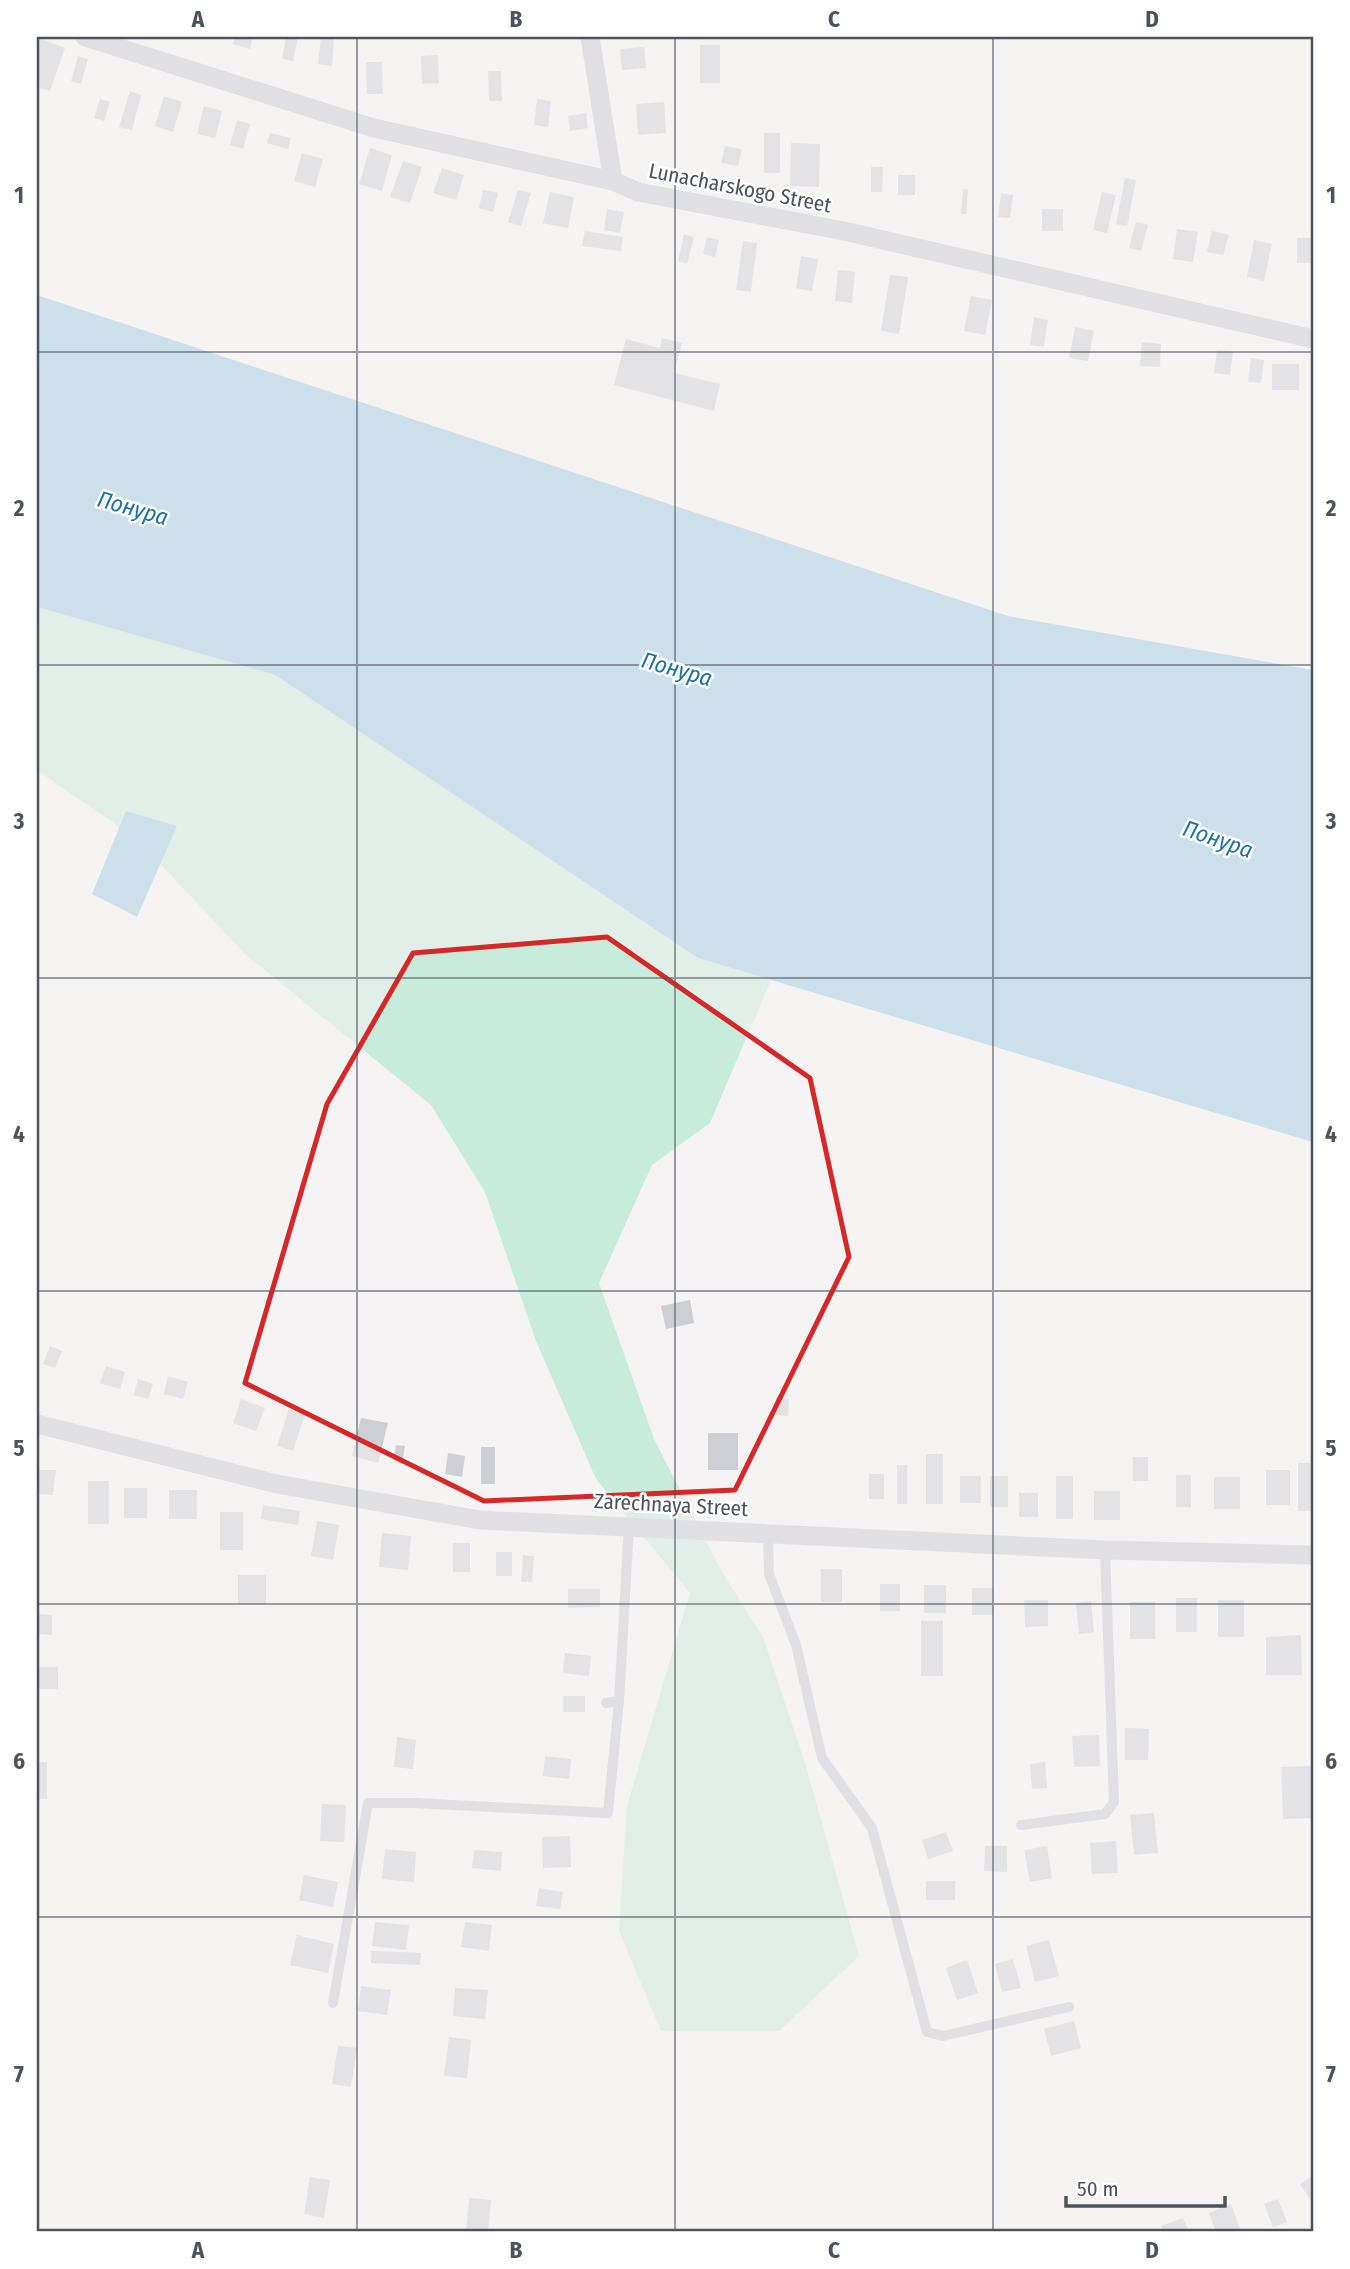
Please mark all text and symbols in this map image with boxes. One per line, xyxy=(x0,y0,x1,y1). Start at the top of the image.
text: A xyxy=(191,5,205,33)
text: B xyxy=(510,5,523,33)
text: C xyxy=(828,5,840,33)
text: D xyxy=(1145,5,1159,33)
street label: Lunacharskogo Street xyxy=(646,158,834,218)
text: 1 xyxy=(14,181,24,209)
text: 1 xyxy=(1326,181,1336,209)
water label: Понура xyxy=(94,485,172,531)
text: 2 xyxy=(13,494,25,522)
text: 2 xyxy=(1325,494,1337,522)
water label: Понура xyxy=(638,646,716,692)
text: 3 xyxy=(13,807,25,835)
text: 3 xyxy=(1325,807,1337,835)
water label: Понура xyxy=(1179,814,1257,864)
text: 4 xyxy=(13,1120,25,1148)
text: 4 xyxy=(1325,1120,1337,1148)
text: 5 xyxy=(13,1434,25,1462)
text: 5 xyxy=(1325,1434,1337,1462)
street label: Zarechnaya Street xyxy=(593,1488,749,1522)
text: 6 xyxy=(13,1747,25,1775)
text: 6 xyxy=(1325,1747,1337,1775)
text: 7 xyxy=(14,2060,24,2088)
text: 7 xyxy=(1326,2060,1336,2088)
scale bar xyxy=(1066,2164,1226,2208)
text: 50 m xyxy=(1077,2176,1119,2202)
text: A xyxy=(191,2236,205,2264)
text: B xyxy=(510,2236,523,2264)
text: C xyxy=(828,2236,840,2264)
text: D xyxy=(1145,2236,1159,2264)

